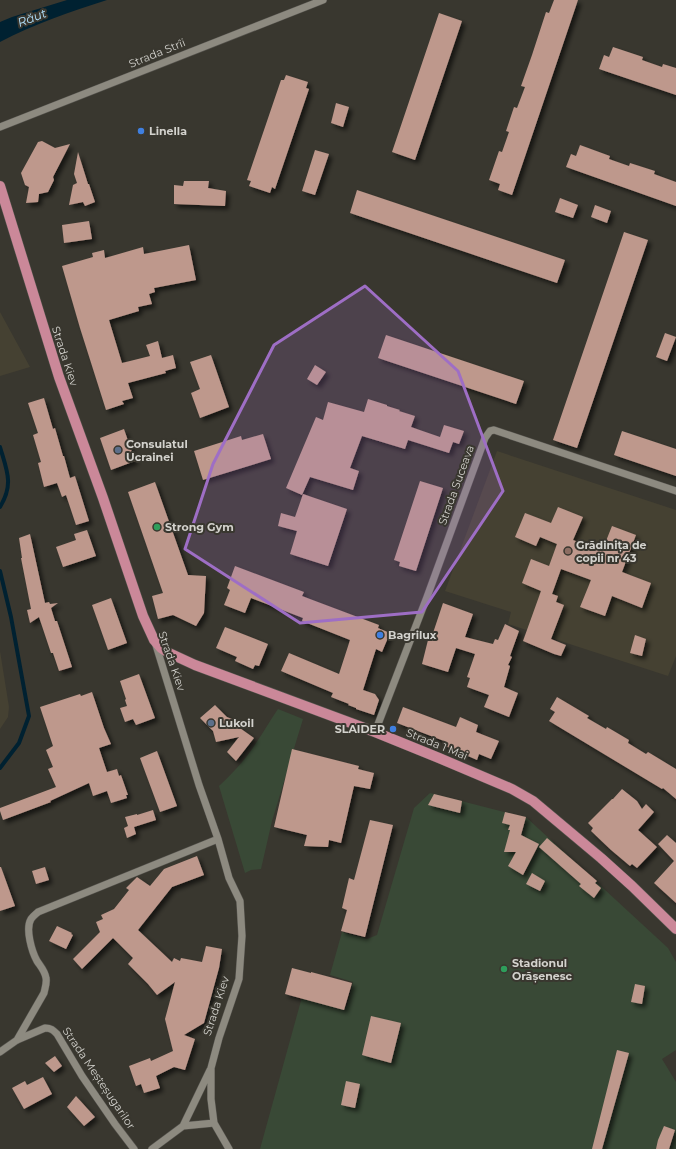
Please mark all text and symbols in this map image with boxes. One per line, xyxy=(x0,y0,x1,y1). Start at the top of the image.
water label: Răut xyxy=(15,5,49,30)
street label: Strada Strîi xyxy=(127,35,187,71)
place label: Linella xyxy=(149,124,187,138)
marker: Linella xyxy=(136,126,146,136)
street label: Strada Kiev xyxy=(49,324,81,388)
place label: Consulatul Ucrainei xyxy=(126,437,188,464)
street label: Strada Suceava xyxy=(435,443,477,527)
marker: Consulatul Ucrainei xyxy=(113,445,123,455)
place label: Strong Gym xyxy=(165,520,234,534)
marker: Strong Gym xyxy=(152,522,162,532)
place label: Grădinița de copii nr 43 xyxy=(576,538,647,565)
marker: Grădinița de copii nr 43 xyxy=(563,546,573,556)
place label: Bagrilux xyxy=(388,628,437,642)
street label: Strada Kiev xyxy=(155,630,189,693)
marker: Bagrilux xyxy=(375,630,385,640)
place label: Lukoil xyxy=(219,716,254,730)
marker: Lukoil xyxy=(206,718,216,728)
place label: SLAIDER xyxy=(335,722,385,736)
marker: SLAIDER xyxy=(388,724,398,734)
street label: Strada 1 Mai xyxy=(404,725,470,763)
place label: Stadionul Orășenesc xyxy=(512,956,573,983)
marker: Stadionul Orășenesc xyxy=(499,964,509,974)
street label: Strada Kiev xyxy=(200,974,232,1038)
street label: Strada Meșteșugarilor xyxy=(60,1024,138,1132)

